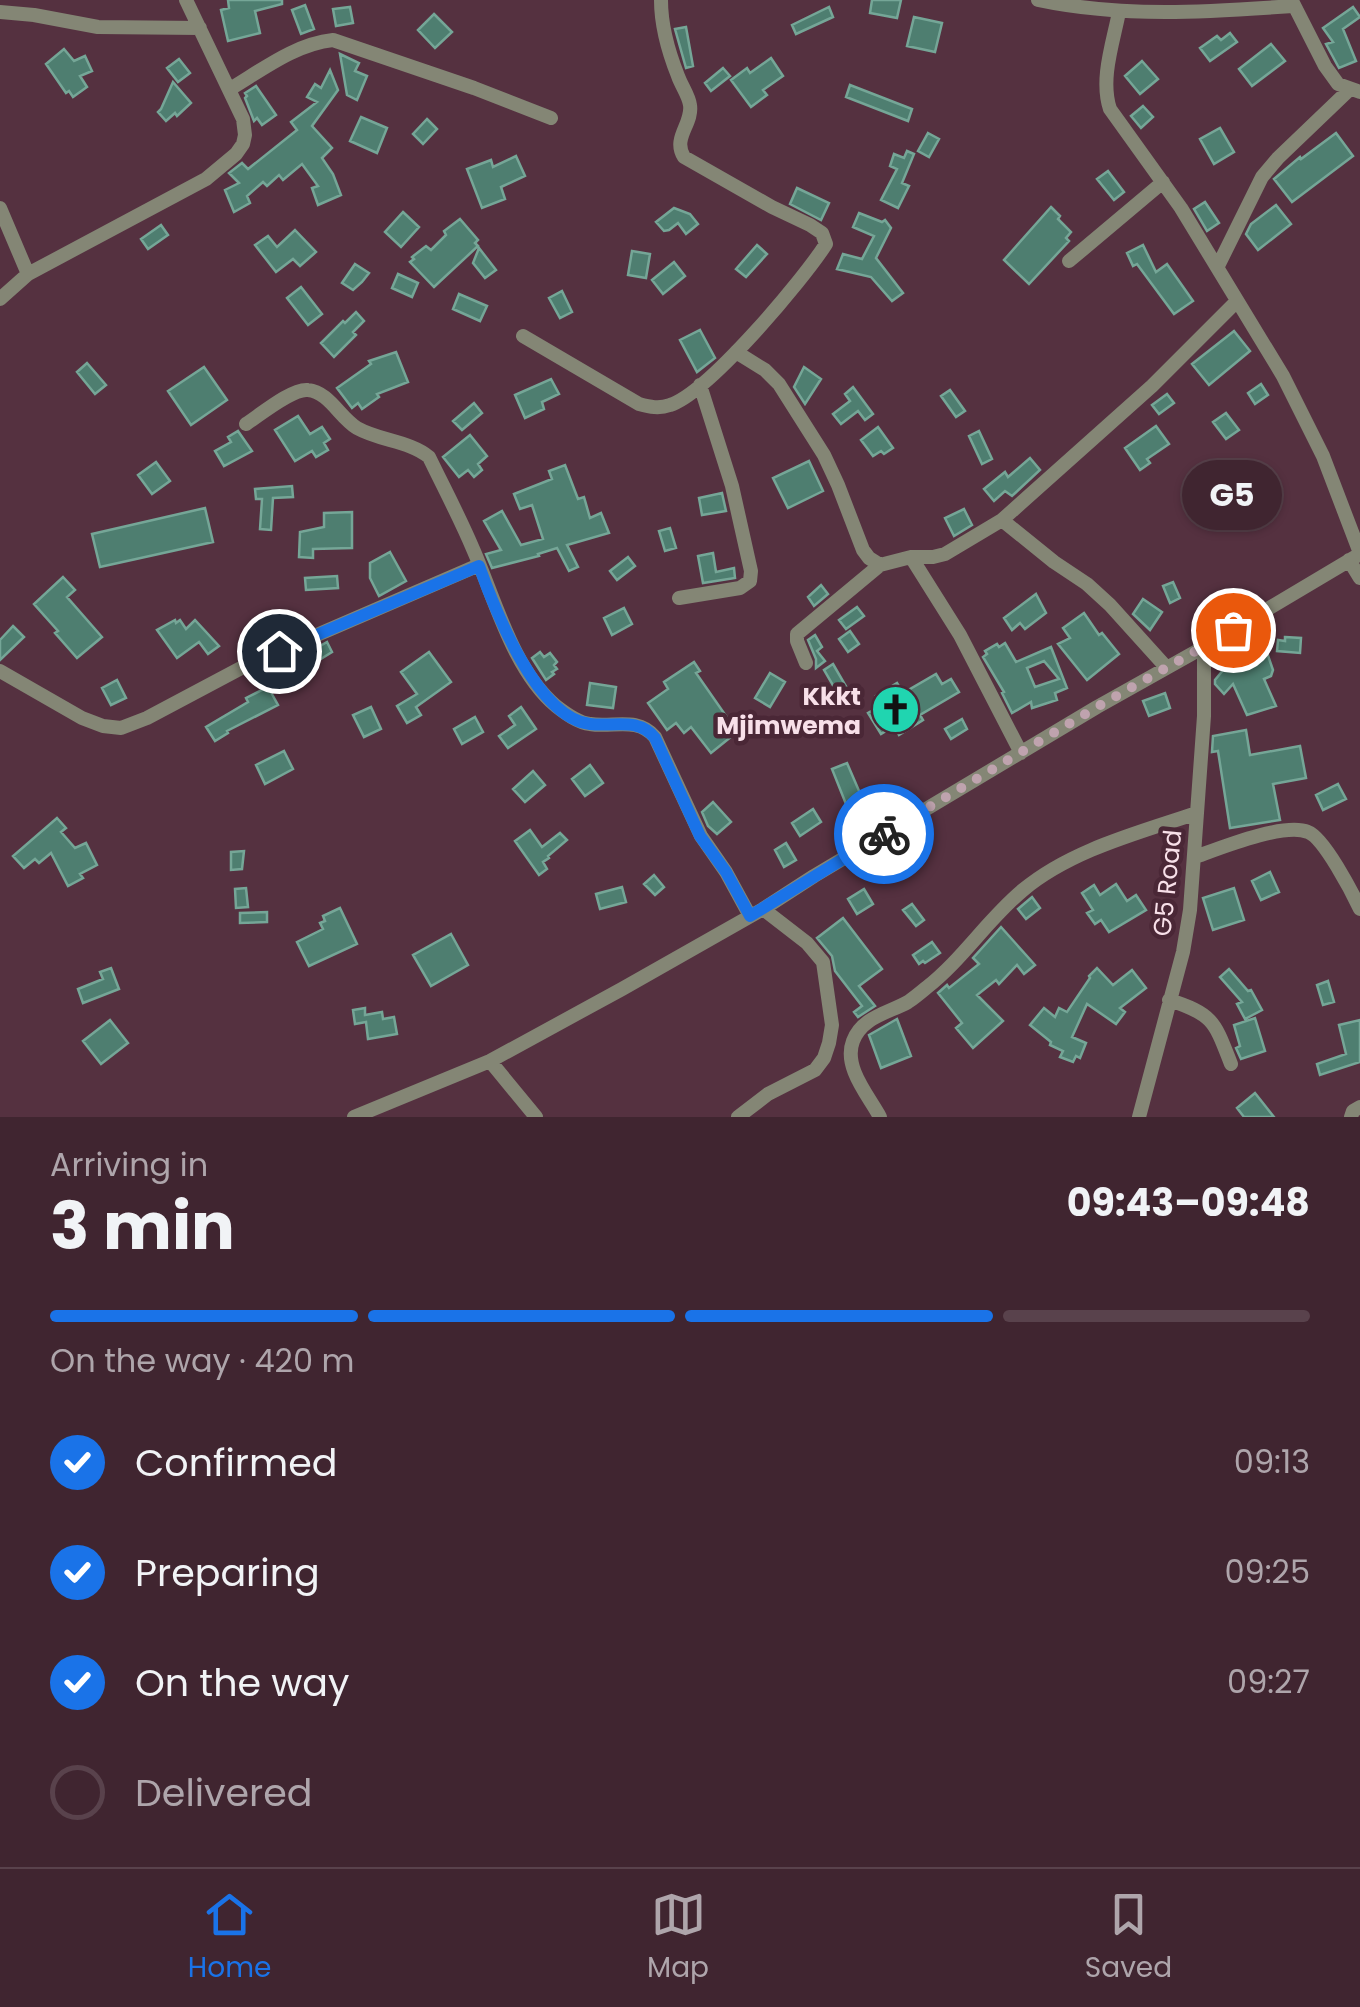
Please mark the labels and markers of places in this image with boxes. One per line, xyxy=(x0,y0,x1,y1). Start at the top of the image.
callout: G5 xyxy=(1183,460,1283,530)
pin xyxy=(1191,588,1276,673)
pin xyxy=(237,609,322,694)
place label: Kkkt Mjimwema xyxy=(716,679,861,743)
church icon: Kkkt Mjimwema xyxy=(870,684,922,736)

